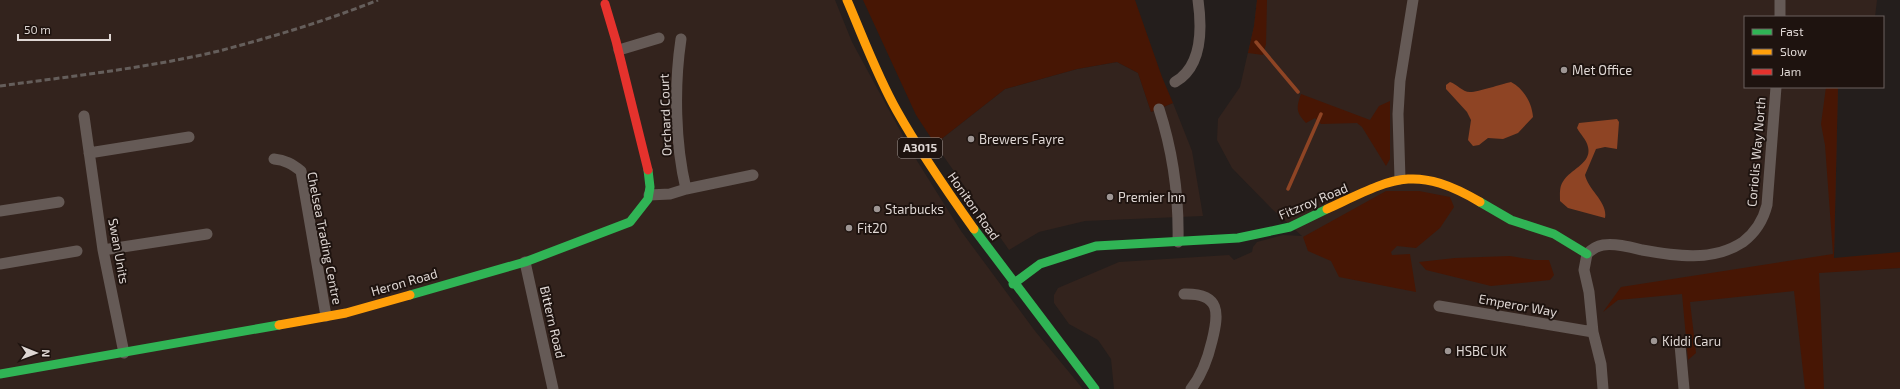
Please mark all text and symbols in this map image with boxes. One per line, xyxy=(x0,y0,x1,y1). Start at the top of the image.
scale bar xyxy=(18,16,110,42)
legend xyxy=(1744,16,1884,88)
text: 50 m xyxy=(24,22,51,36)
text: Fast xyxy=(1780,24,1804,38)
text: Slow xyxy=(1780,44,1807,58)
place label: Met Office xyxy=(1572,62,1632,78)
text: Jam xyxy=(1780,64,1801,78)
marker: Met Office xyxy=(1559,65,1569,75)
street label: Orchard Court xyxy=(656,73,674,157)
street label: Coriolis Way North xyxy=(1743,96,1769,208)
place label: Brewers Fayre xyxy=(979,131,1064,147)
marker: Brewers Fayre xyxy=(966,134,976,144)
road number: A3015 xyxy=(898,138,942,158)
street label: Honiton Road xyxy=(945,169,1003,243)
street label: Chelsea Trading Centre xyxy=(304,170,346,306)
street label: Fitzroy Road xyxy=(1276,179,1350,223)
place label: Premier Inn xyxy=(1118,189,1186,205)
marker: Premier Inn xyxy=(1105,192,1115,202)
place label: Starbucks xyxy=(885,201,944,217)
marker: Starbucks xyxy=(872,204,882,214)
street label: Swan Units xyxy=(105,217,133,285)
place label: Fit20 xyxy=(857,220,887,236)
marker: Fit20 xyxy=(844,223,854,233)
street label: Heron Road xyxy=(369,265,439,299)
street label: Bittern Road xyxy=(537,284,569,360)
street label: Emperor Way xyxy=(1477,290,1559,320)
north arrow xyxy=(16,333,56,373)
place label: Kiddi Caru xyxy=(1662,333,1721,349)
marker: Kiddi Caru xyxy=(1649,336,1659,346)
place label: HSBC UK xyxy=(1456,343,1507,359)
marker: HSBC UK xyxy=(1443,346,1453,356)
text: N xyxy=(40,349,53,357)

